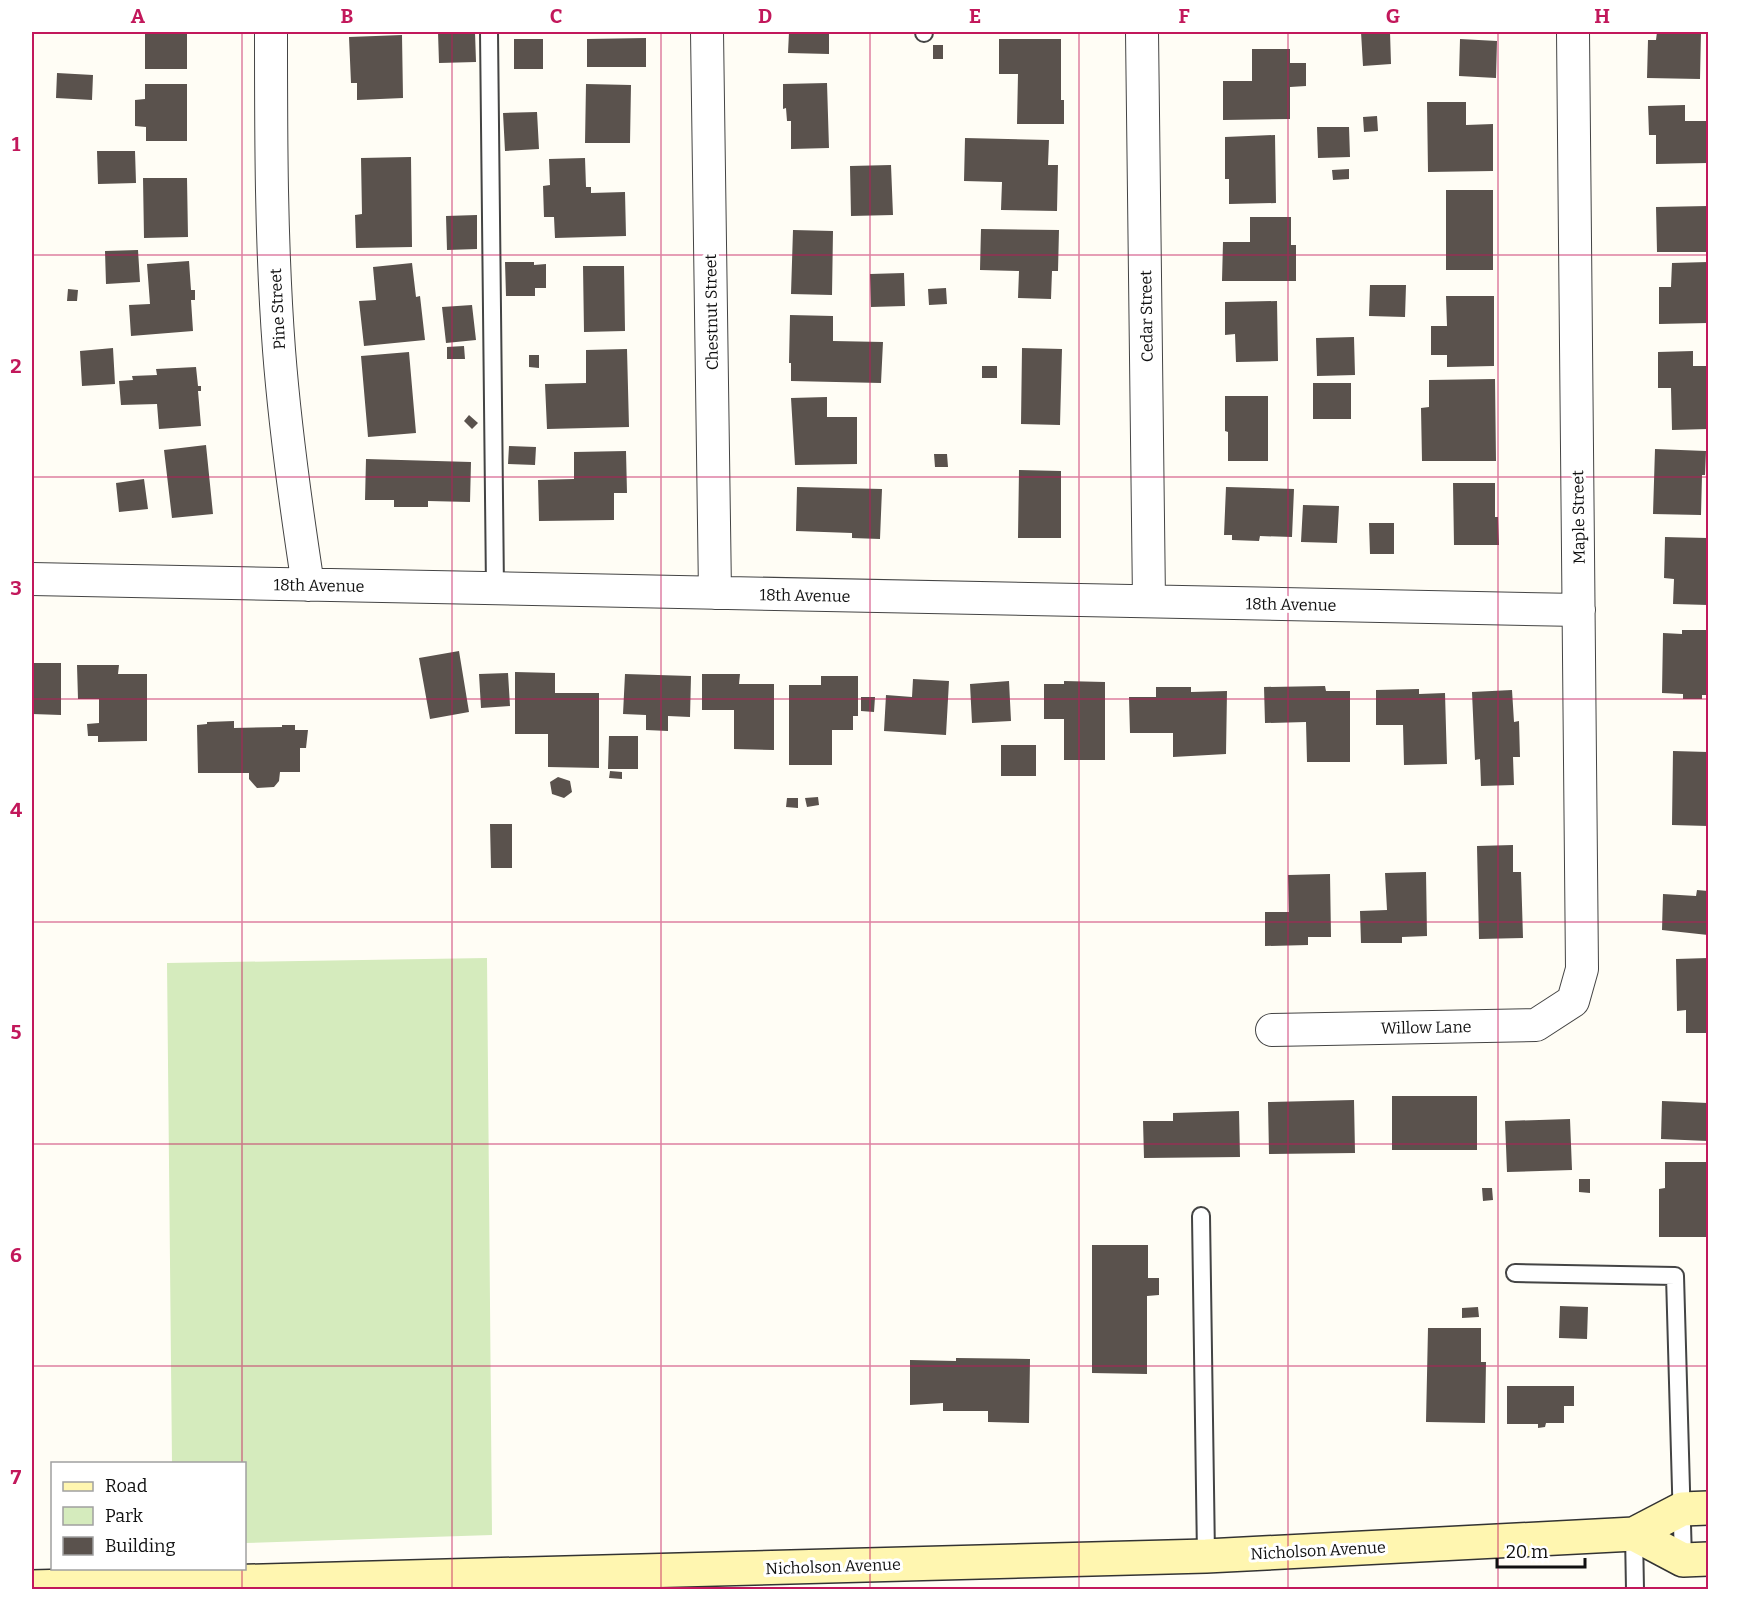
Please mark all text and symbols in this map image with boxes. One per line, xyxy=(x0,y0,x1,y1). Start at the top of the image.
text: A xyxy=(131,4,146,28)
text: B xyxy=(341,4,354,28)
text: C xyxy=(550,4,562,28)
text: D xyxy=(758,4,772,28)
text: E xyxy=(969,4,981,28)
text: F xyxy=(1178,4,1190,28)
text: G xyxy=(1386,4,1400,28)
text: H xyxy=(1594,4,1610,28)
text: 1 xyxy=(12,132,21,156)
street label: Chestnut Street xyxy=(701,254,722,370)
street label: Pine Street xyxy=(266,268,289,350)
street label: Cedar Street xyxy=(1136,270,1157,362)
text: 2 xyxy=(10,354,22,378)
street label: Maple Street xyxy=(1568,470,1589,564)
street label: 18th Avenue xyxy=(273,575,365,596)
text: 3 xyxy=(10,576,22,600)
street label: 18th Avenue xyxy=(759,585,851,606)
street label: 18th Avenue xyxy=(1245,594,1337,615)
text: 4 xyxy=(10,798,22,822)
street label: Willow Lane xyxy=(1380,1017,1472,1038)
text: 5 xyxy=(11,1020,22,1044)
text: 6 xyxy=(10,1243,22,1267)
legend xyxy=(51,1462,246,1570)
text: 7 xyxy=(11,1465,22,1489)
text: Road xyxy=(105,1475,148,1497)
text: Park xyxy=(105,1505,144,1527)
scale bar xyxy=(1497,1531,1586,1569)
text: Building xyxy=(105,1535,176,1557)
street label: Nicholson Avenue xyxy=(1250,1537,1386,1564)
text: 20 m xyxy=(1506,1541,1548,1563)
street label: Nicholson Avenue xyxy=(765,1555,901,1578)

